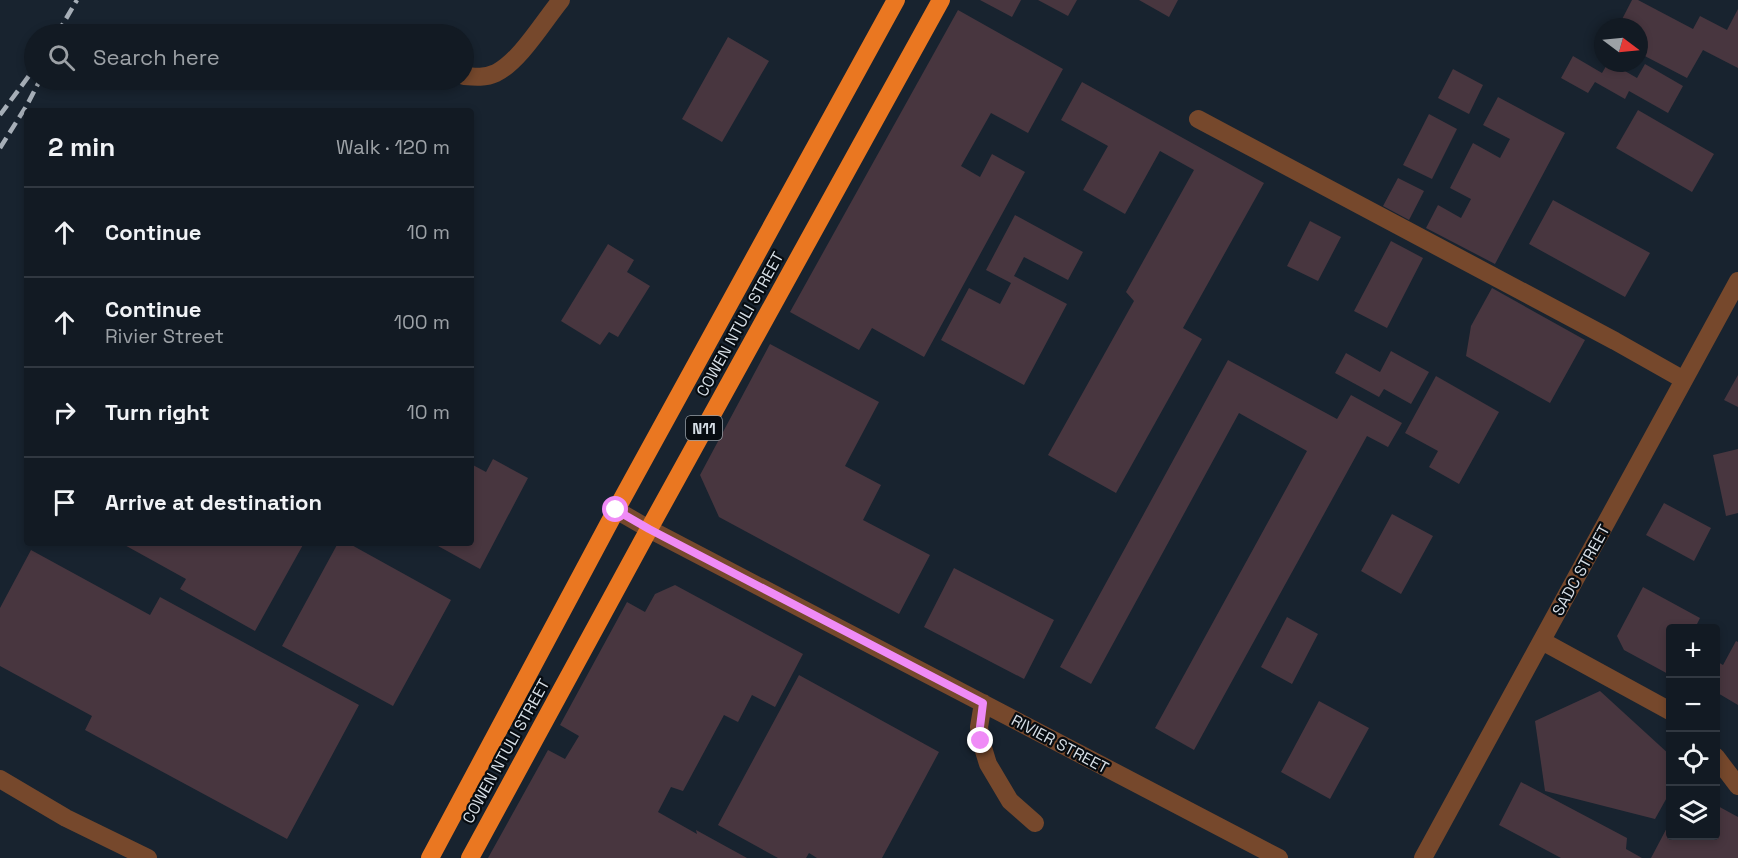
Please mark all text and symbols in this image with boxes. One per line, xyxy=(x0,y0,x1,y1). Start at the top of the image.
north arrow xyxy=(1594,18,1648,72)
search box xyxy=(24,24,474,90)
icon: search xyxy=(45,41,78,74)
text: Search here xyxy=(93,43,220,71)
text: 2 min xyxy=(48,130,115,164)
text: Walk · 120 m xyxy=(336,134,450,160)
icon: ahead xyxy=(48,216,81,249)
text: Continue xyxy=(105,218,201,246)
text: 10 m xyxy=(406,219,450,245)
street label: COWEN NTULI STREET xyxy=(691,248,789,400)
text: Continue xyxy=(105,295,201,323)
icon: ahead xyxy=(48,306,81,339)
text: 100 m xyxy=(394,309,450,335)
text: Rivier Street xyxy=(105,323,224,349)
icon: right xyxy=(48,396,81,429)
text: Turn right xyxy=(105,398,210,426)
text: 10 m xyxy=(406,399,450,425)
road number: N11 xyxy=(686,416,722,440)
icon: arrive xyxy=(48,486,81,519)
text: Arrive at destination xyxy=(105,488,322,516)
route start xyxy=(602,496,628,522)
street label: SADC STREET xyxy=(1547,521,1615,619)
map controls xyxy=(1666,624,1720,840)
button: + xyxy=(1666,624,1720,678)
street label: COWEN NTULI STREET xyxy=(457,675,555,827)
button: − xyxy=(1666,678,1720,732)
street label: RIVIER STREET xyxy=(1008,710,1112,778)
route end xyxy=(967,727,993,753)
button: locate xyxy=(1666,732,1720,786)
button: layers xyxy=(1666,786,1720,840)

